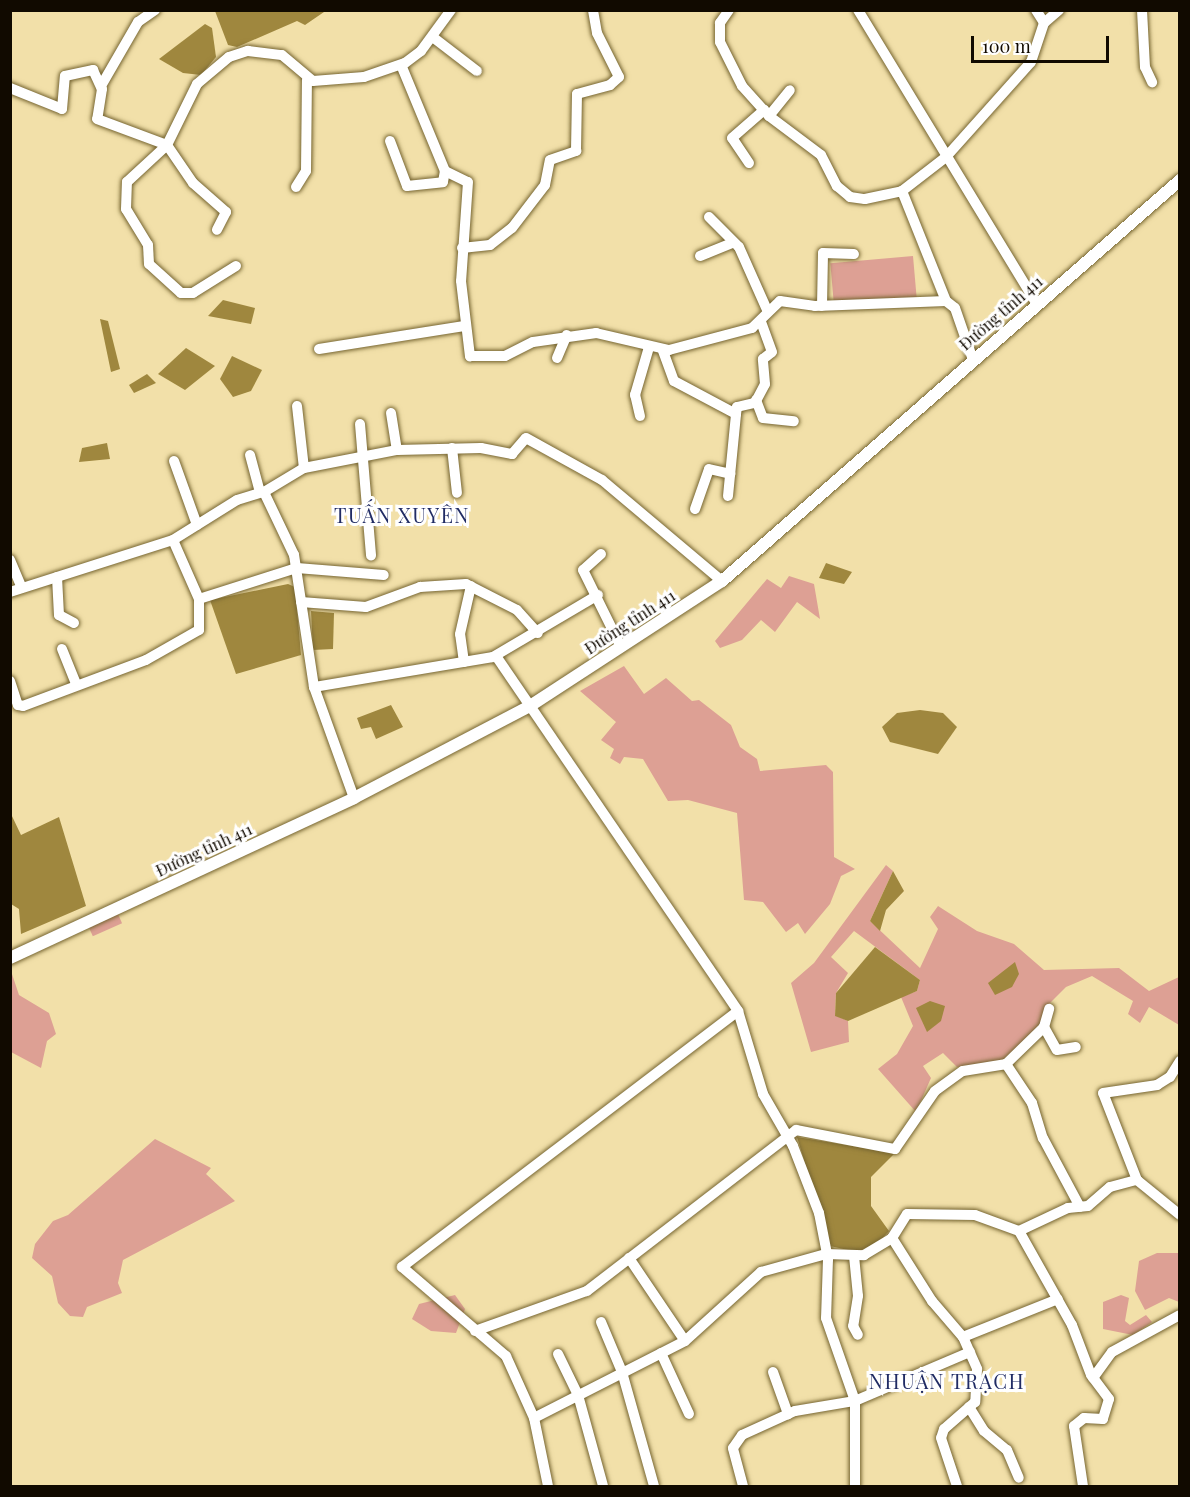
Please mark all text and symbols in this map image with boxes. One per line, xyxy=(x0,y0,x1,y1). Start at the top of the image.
scale bar xyxy=(974,24,1112,62)
text: 100 m xyxy=(982,34,1031,58)
street label: Đường tỉnh 411 xyxy=(955,271,1047,355)
district label: TUẤN XUYÊN xyxy=(334,502,470,526)
street label: Đường tỉnh 411 xyxy=(581,585,679,659)
street label: Đường tỉnh 411 xyxy=(153,819,255,881)
district label: NHUẬN TRẠCH xyxy=(869,1368,1025,1392)

